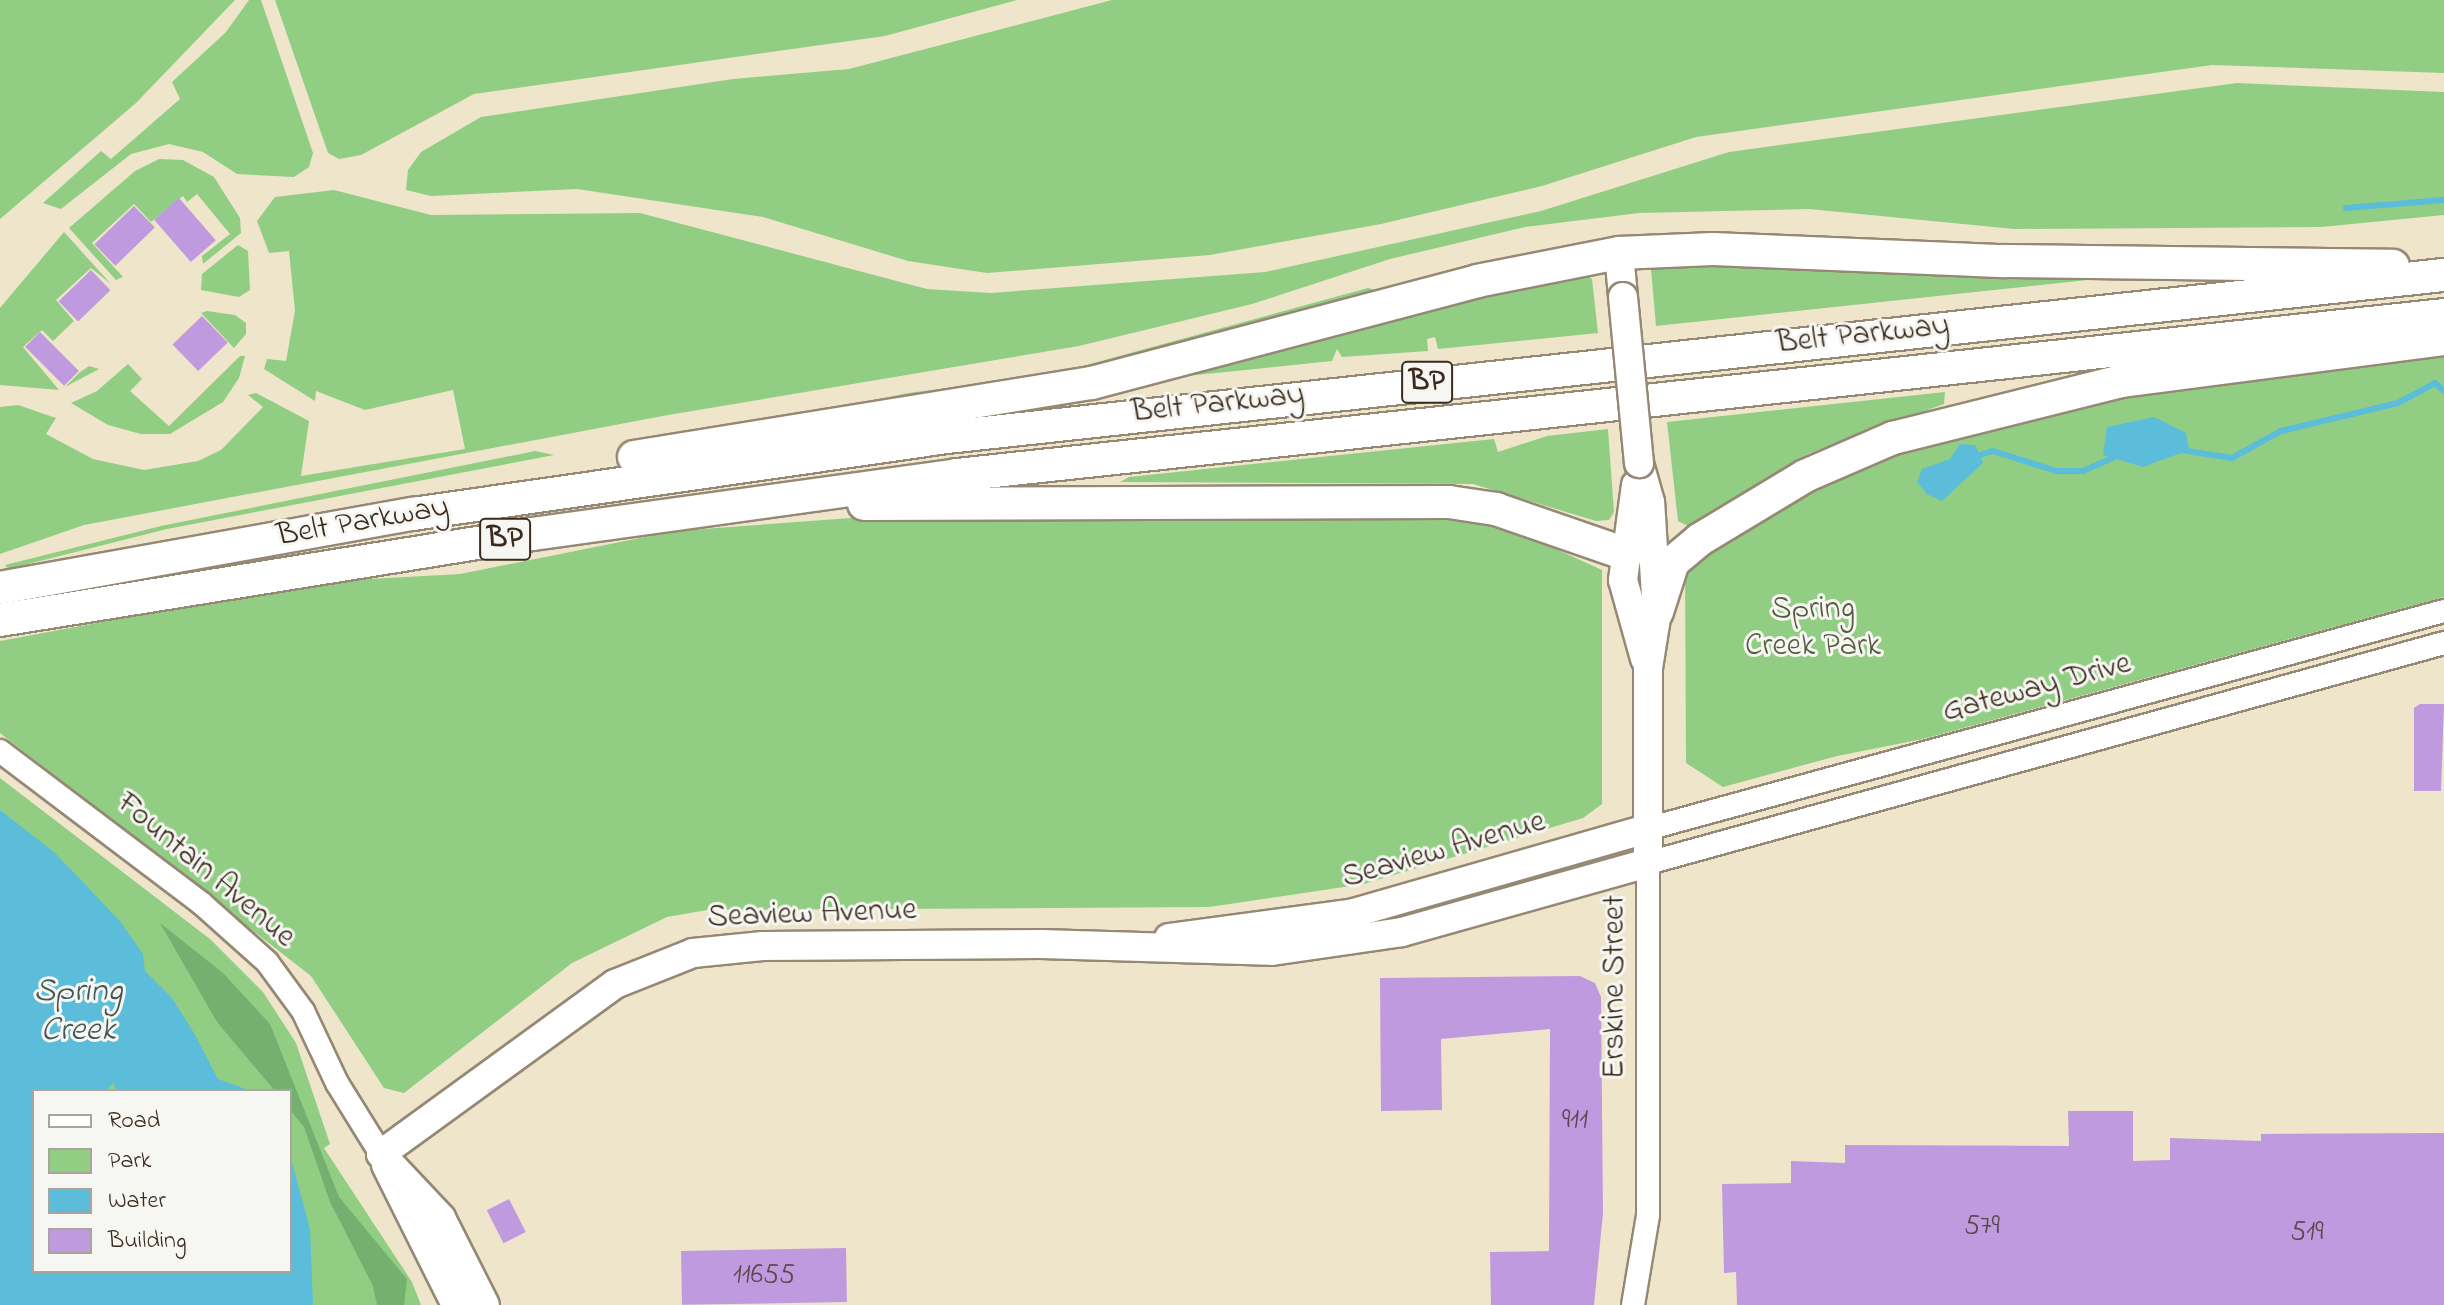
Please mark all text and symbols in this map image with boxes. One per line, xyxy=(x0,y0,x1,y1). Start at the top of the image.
street label: Belt Parkway xyxy=(1775,308,1951,364)
road number: BP xyxy=(1401,356,1453,408)
street label: Belt Parkway xyxy=(1130,377,1306,433)
street label: Belt Parkway xyxy=(274,489,452,557)
road number: BP xyxy=(479,513,531,565)
park label: Spring Creek Park xyxy=(1745,592,1881,667)
street label: Gateway Drive xyxy=(1939,645,2135,733)
street label: Fountain Avenue xyxy=(108,785,302,957)
street label: Seaview Avenue xyxy=(1338,804,1550,898)
street label: Seaview Avenue xyxy=(707,892,917,938)
street label: Erskine Street xyxy=(1597,895,1635,1079)
water label: Spring Creek xyxy=(33,972,123,1052)
legend xyxy=(32,1089,292,1273)
text: Road xyxy=(108,1104,160,1139)
house number: 911 xyxy=(1562,1104,1588,1138)
text: Park xyxy=(108,1144,151,1179)
text: Water xyxy=(108,1184,166,1219)
house number: 579 xyxy=(1964,1210,2000,1244)
house number: 519 xyxy=(2290,1216,2324,1250)
text: Building xyxy=(108,1224,187,1259)
house number: 11655 xyxy=(733,1259,795,1293)

